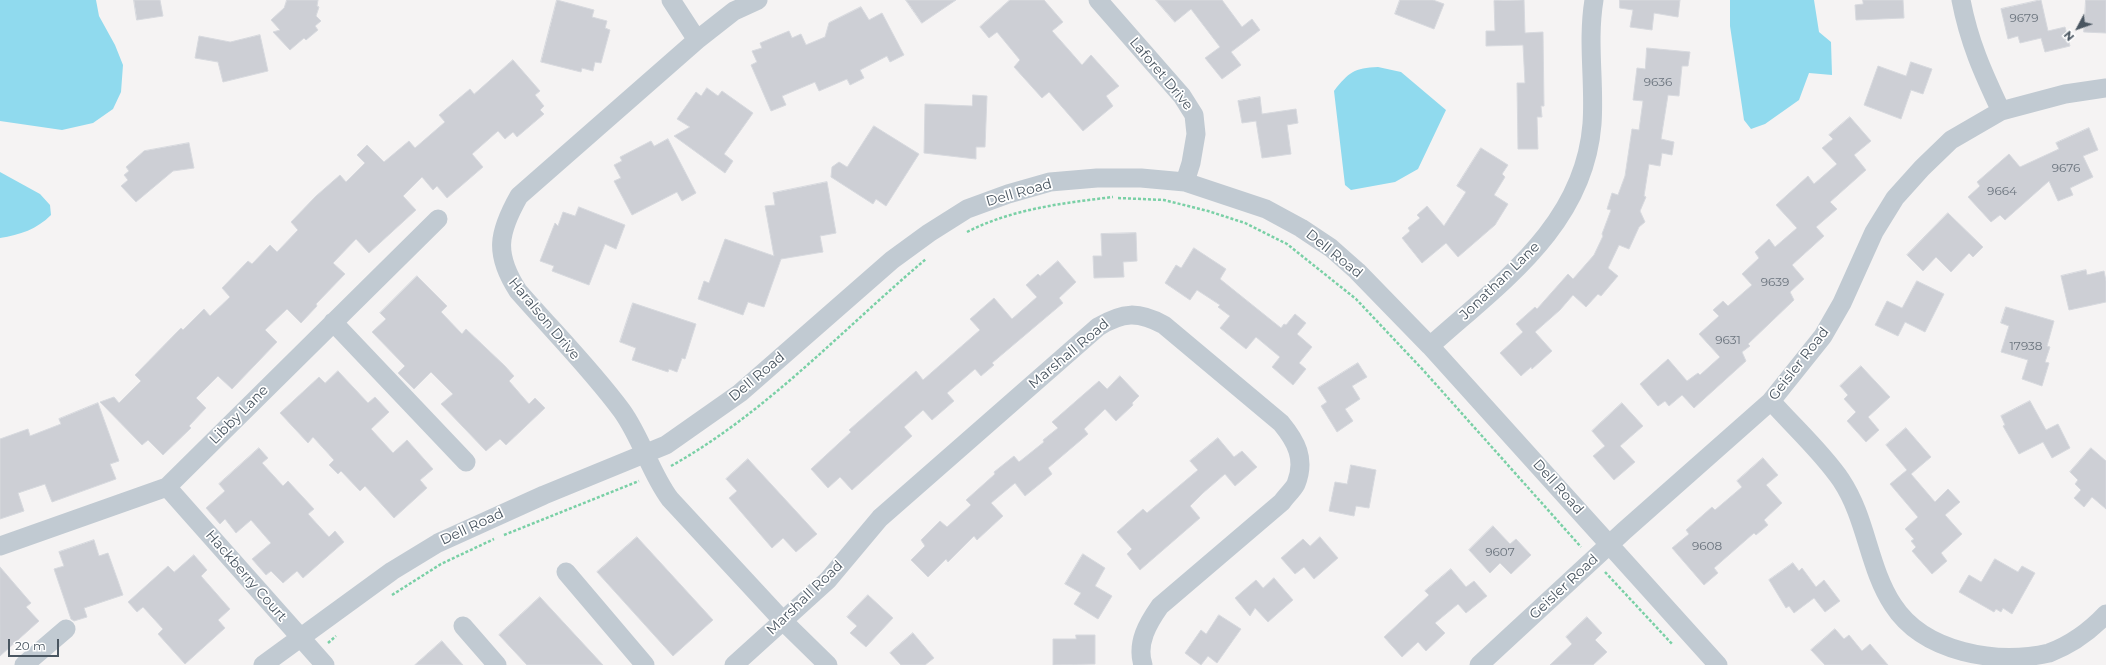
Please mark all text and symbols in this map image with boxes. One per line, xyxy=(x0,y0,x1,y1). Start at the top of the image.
north arrow xyxy=(2058,8,2098,48)
house number: 9679 xyxy=(2010,11,2038,25)
text: N xyxy=(2061,28,2077,44)
street label: Laforet Drive xyxy=(1126,34,1196,114)
house number: 9636 xyxy=(1644,75,1672,89)
house number: 9676 xyxy=(2052,161,2080,175)
street label: Dell Road xyxy=(984,176,1054,210)
house number: 9664 xyxy=(1987,184,2017,198)
street label: Dell Road xyxy=(1302,226,1366,282)
street label: Jonathan Lane xyxy=(1457,239,1543,323)
street label: Haralson Drive xyxy=(505,274,583,364)
house number: 9639 xyxy=(1761,275,1789,289)
street label: Marshall Road xyxy=(1025,316,1113,392)
street label: Geisler Road xyxy=(1765,324,1833,404)
house number: 9631 xyxy=(1715,333,1741,347)
house number: 17938 xyxy=(2009,339,2043,353)
street label: Dell Road xyxy=(726,349,788,405)
street label: Libby Lane xyxy=(206,382,272,448)
street label: Dell Road xyxy=(1529,456,1587,518)
street label: Dell Road xyxy=(438,505,506,549)
street label: Hackberry Court xyxy=(202,527,290,625)
house number: 9608 xyxy=(1692,539,1722,553)
house number: 9607 xyxy=(1485,545,1515,559)
street label: Geisler Road xyxy=(1526,551,1602,623)
street label: Marshall Road xyxy=(763,557,847,639)
scale bar xyxy=(10,631,61,657)
text: 20 m xyxy=(15,638,46,653)

